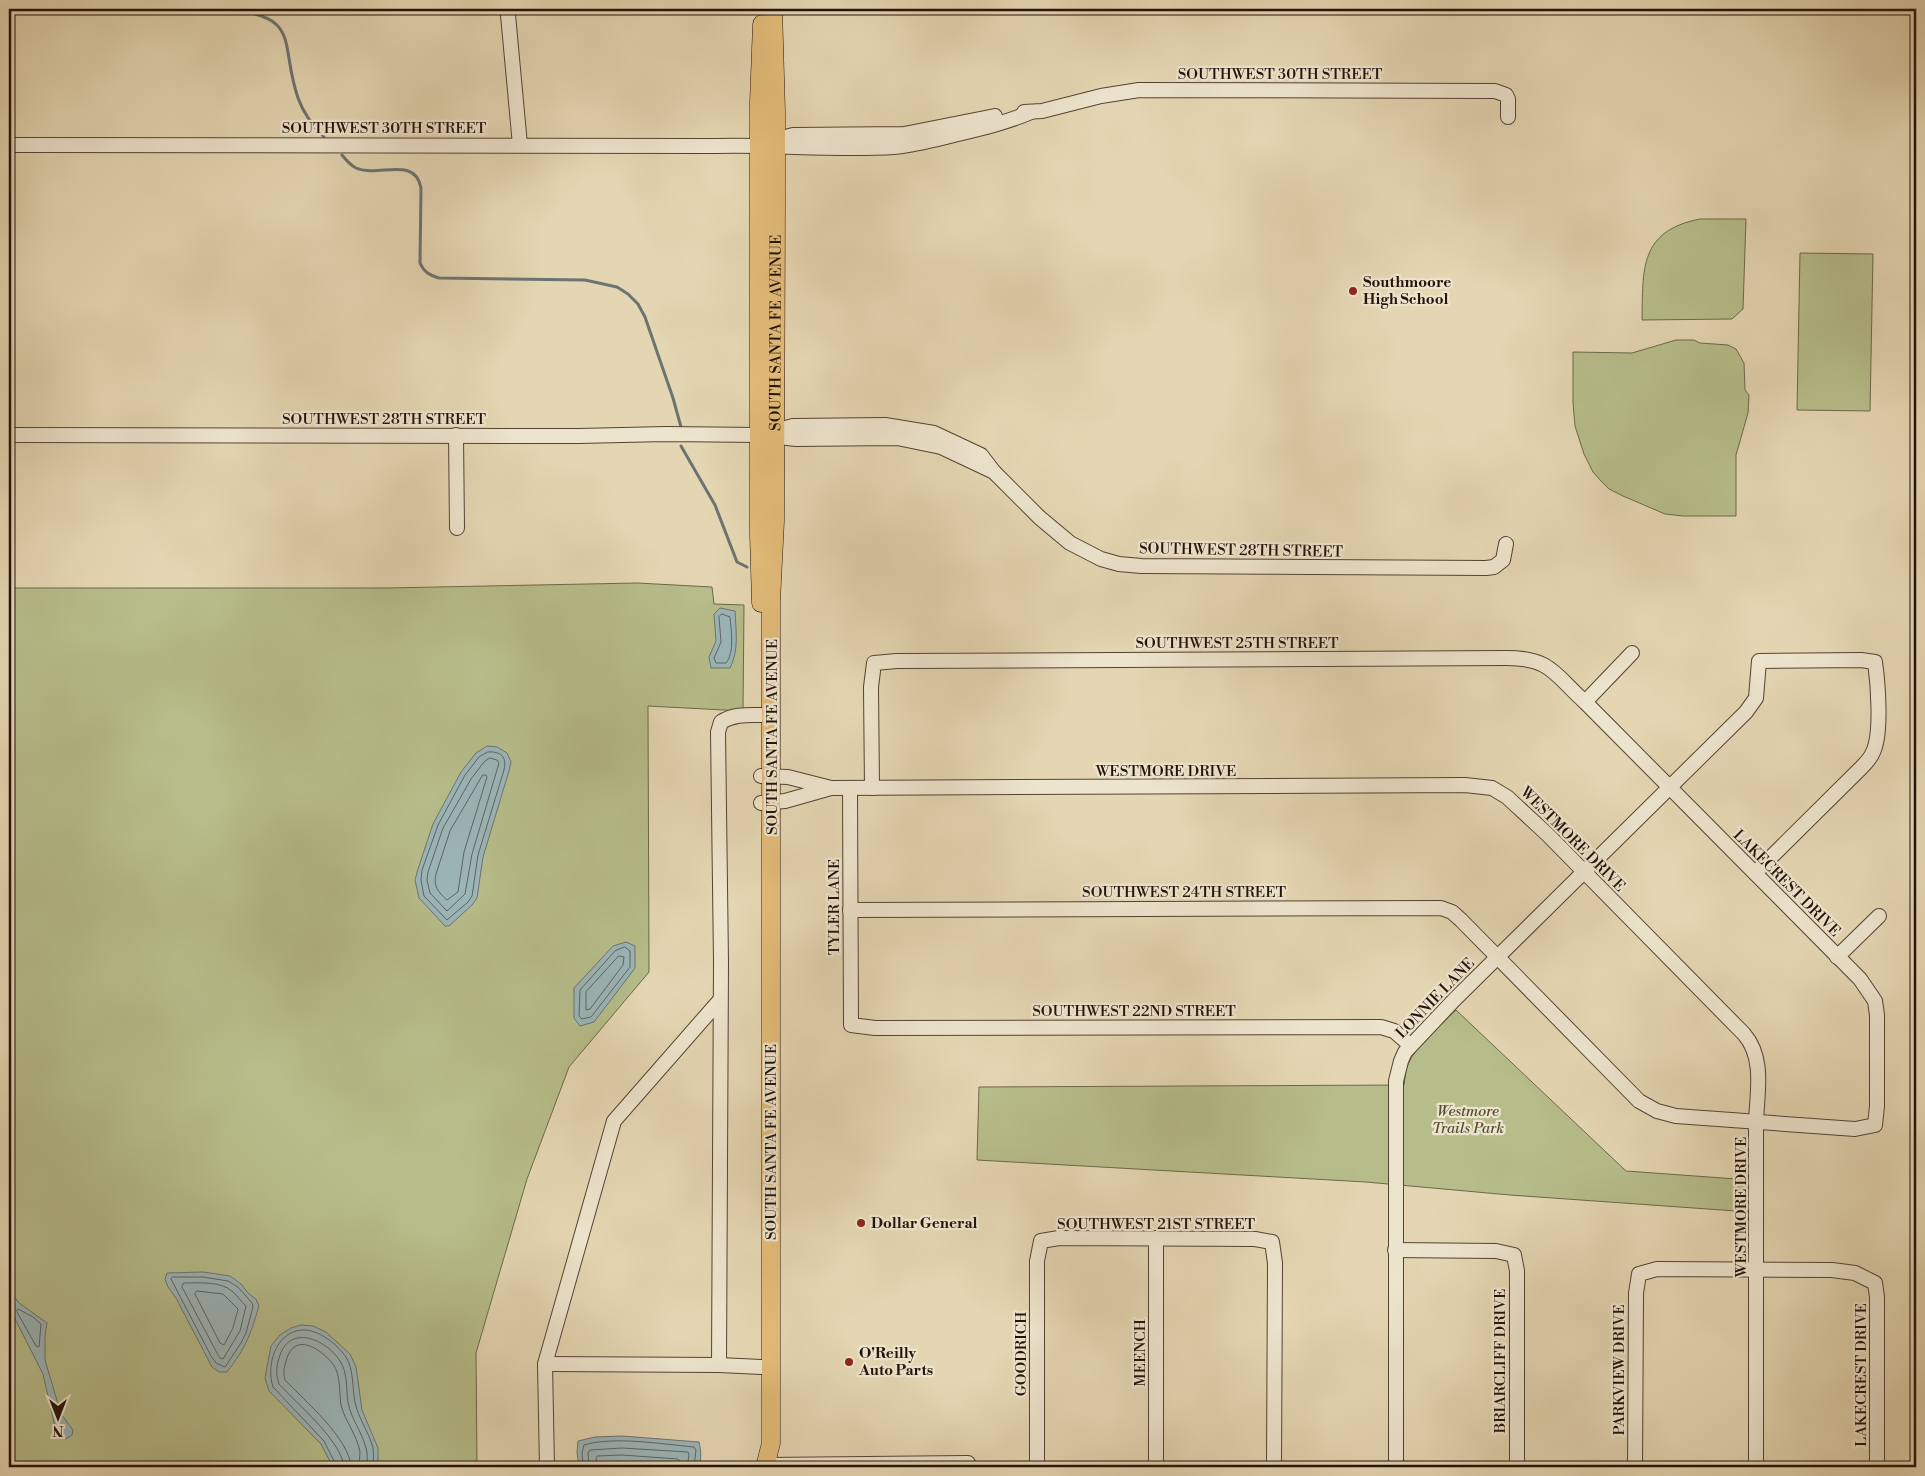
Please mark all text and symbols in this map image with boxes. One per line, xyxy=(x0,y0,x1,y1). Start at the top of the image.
street label: SOUTHWEST 30TH STREET xyxy=(1178,65,1383,84)
street label: SOUTHWEST 30TH STREET xyxy=(282,119,487,138)
street label: SOUTH SANTA FE AVENUE xyxy=(766,235,786,431)
place label: Southmoore High School xyxy=(1363,273,1451,309)
marker: Southmoore High School xyxy=(1347,285,1359,297)
street label: SOUTHWEST 28TH STREET xyxy=(282,410,486,429)
street label: SOUTHWEST 28TH STREET xyxy=(1139,539,1344,562)
street label: SOUTHWEST 25TH STREET xyxy=(1135,634,1339,653)
street label: SOUTH SANTA FE AVENUE xyxy=(763,639,782,835)
street label: WESTMORE DRIVE xyxy=(1095,762,1236,781)
street label: WESTMORE DRIVE xyxy=(1515,782,1629,896)
street label: LAKECREST DRIVE xyxy=(1729,826,1844,941)
street label: TYLER LANE xyxy=(825,859,844,955)
street label: SOUTHWEST 24TH STREET xyxy=(1082,883,1286,902)
street label: LONNIE LANE xyxy=(1392,954,1479,1043)
street label: SOUTHWEST 22ND STREET xyxy=(1032,1002,1236,1021)
street label: SOUTH SANTA FE AVENUE xyxy=(762,1044,781,1240)
park label: Westmore Trails Park xyxy=(1432,1102,1504,1138)
street label: WESTMORE DRIVE xyxy=(1732,1137,1751,1278)
place label: Dollar General xyxy=(871,1214,978,1233)
street label: SOUTHWEST 21ST STREET xyxy=(1057,1215,1255,1234)
marker: Dollar General xyxy=(855,1217,867,1229)
street label: BRIARCLIFF DRIVE xyxy=(1491,1289,1510,1434)
street label: LAKECREST DRIVE xyxy=(1852,1303,1871,1447)
street label: PARKVIEW DRIVE xyxy=(1610,1304,1629,1436)
street label: GOODRICH xyxy=(1012,1312,1031,1396)
street label: MEENCH xyxy=(1131,1319,1150,1387)
place label: O'Reilly Auto Parts xyxy=(858,1344,933,1380)
marker: O'Reilly Auto Parts xyxy=(843,1356,855,1368)
north arrow xyxy=(32,1394,82,1444)
text: N xyxy=(52,1421,64,1439)

